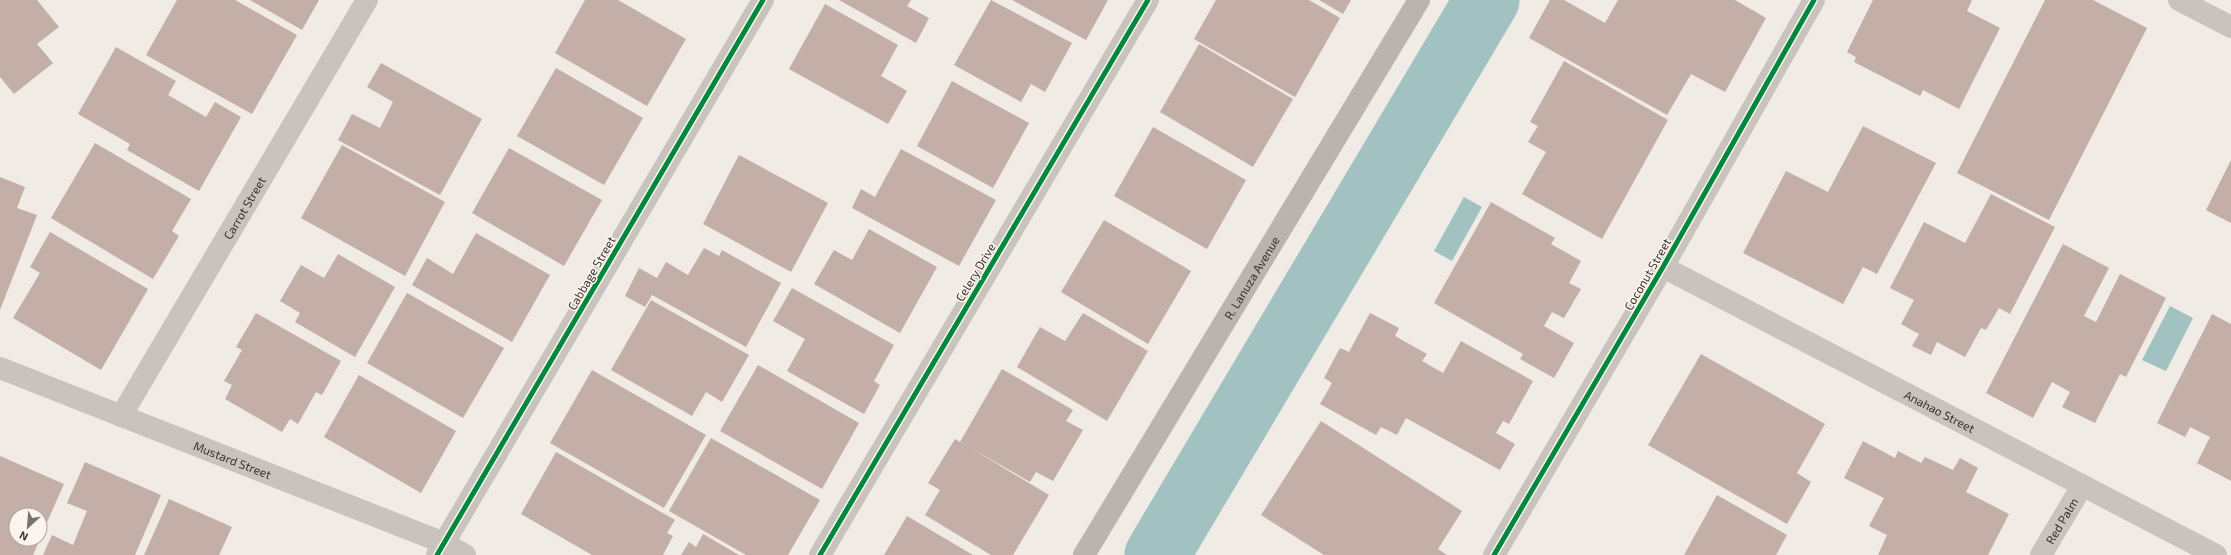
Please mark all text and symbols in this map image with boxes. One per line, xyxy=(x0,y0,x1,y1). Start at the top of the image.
street label: Carrot Street xyxy=(220,173,268,242)
street label: Cabbage Street xyxy=(564,233,618,312)
street label: R. Lanuza Avenue xyxy=(1221,233,1282,322)
street label: Coconut Street xyxy=(1621,235,1673,312)
street label: Celery Drive xyxy=(952,240,998,304)
street label: Anahao Street xyxy=(1902,387,1978,435)
street label: Mustard Street xyxy=(192,438,274,481)
street label: Red Palm xyxy=(2042,495,2081,546)
north arrow xyxy=(8,507,48,547)
text: N xyxy=(17,529,30,544)

